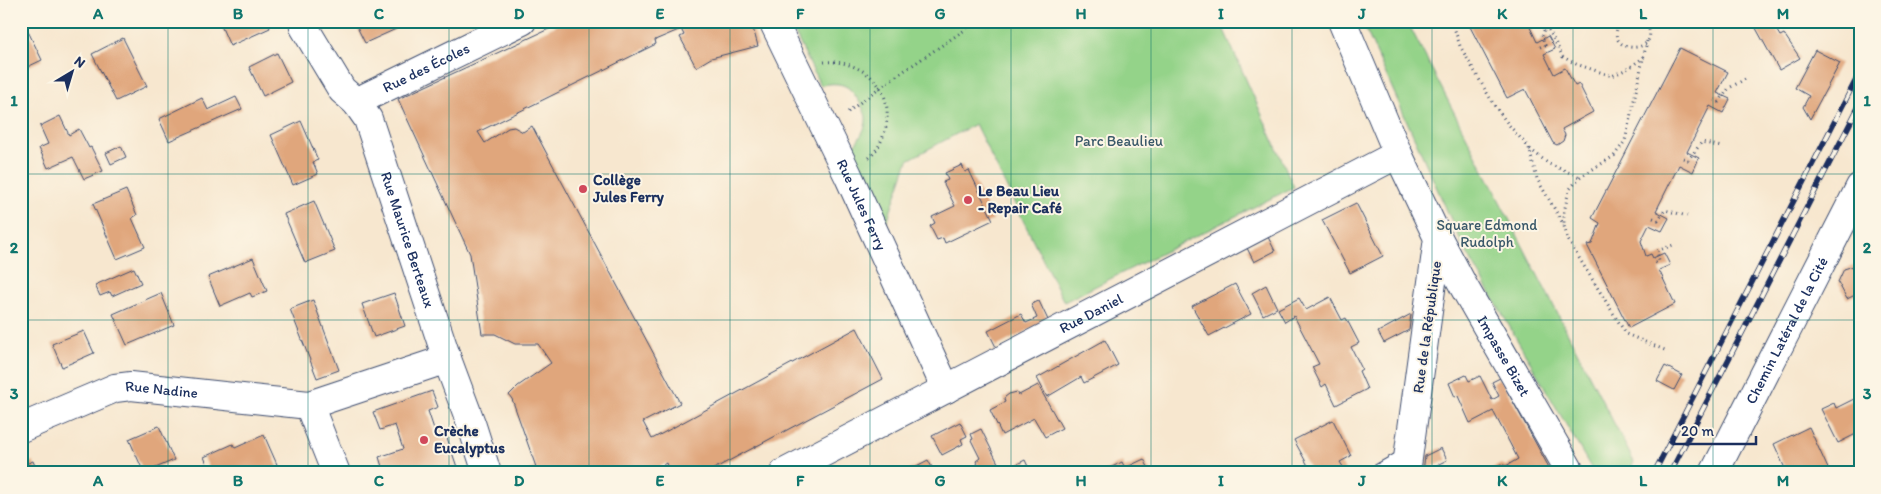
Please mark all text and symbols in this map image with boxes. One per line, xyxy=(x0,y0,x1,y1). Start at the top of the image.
text: A xyxy=(92,4,104,23)
text: B xyxy=(233,4,244,23)
text: C xyxy=(374,4,385,23)
text: D xyxy=(514,4,525,23)
text: E xyxy=(656,4,665,23)
text: F xyxy=(796,4,805,23)
text: G xyxy=(934,4,946,23)
text: H xyxy=(1075,4,1087,23)
text: I xyxy=(1218,4,1224,23)
text: J xyxy=(1357,4,1366,23)
text: K xyxy=(1497,4,1508,23)
text: L xyxy=(1639,4,1648,23)
text: M xyxy=(1777,4,1789,23)
street label: Rue des Écoles xyxy=(380,39,473,97)
north arrow xyxy=(48,48,98,98)
text: N xyxy=(71,53,89,72)
text: 1 xyxy=(10,91,18,110)
text: 1 xyxy=(1863,91,1871,110)
park label: Parc Beaulieu xyxy=(1075,132,1163,150)
street label: Rue Jules Ferry xyxy=(833,156,890,253)
street label: Rue Maurice Berteaux xyxy=(377,169,439,310)
place label: Collège Jules Ferry xyxy=(592,171,665,207)
place label: Le Beau Lieu - Repair Café xyxy=(978,182,1062,218)
marker: Collège Jules Ferry xyxy=(577,183,589,195)
marker: Le Beau Lieu - Repair Café xyxy=(962,194,974,206)
park label: Square Edmond Rudolph xyxy=(1437,216,1537,251)
text: 2 xyxy=(10,238,19,257)
text: 2 xyxy=(1863,238,1872,257)
street label: Chemin Latéral de la Cité xyxy=(1742,254,1832,407)
street label: Rue de la République xyxy=(1409,260,1445,394)
street label: Rue Daniel xyxy=(1056,289,1126,337)
street label: Impasse Bizet xyxy=(1473,312,1534,400)
street label: Rue Nadine xyxy=(124,377,199,402)
text: 3 xyxy=(10,384,19,403)
text: 3 xyxy=(1863,384,1872,403)
scale bar xyxy=(1674,414,1756,446)
place label: Crèche Eucalyptus xyxy=(434,422,505,458)
text: 20 m xyxy=(1681,422,1715,440)
marker: Crèche Eucalyptus xyxy=(418,434,430,446)
text: A xyxy=(92,471,104,490)
text: B xyxy=(233,471,244,490)
text: C xyxy=(374,471,385,490)
text: D xyxy=(514,471,525,490)
text: E xyxy=(656,471,665,490)
text: F xyxy=(796,471,805,490)
text: G xyxy=(934,471,946,490)
text: H xyxy=(1075,471,1087,490)
text: I xyxy=(1218,471,1224,490)
text: J xyxy=(1357,471,1366,490)
text: K xyxy=(1497,471,1508,490)
text: L xyxy=(1639,471,1648,490)
text: M xyxy=(1777,471,1789,490)

